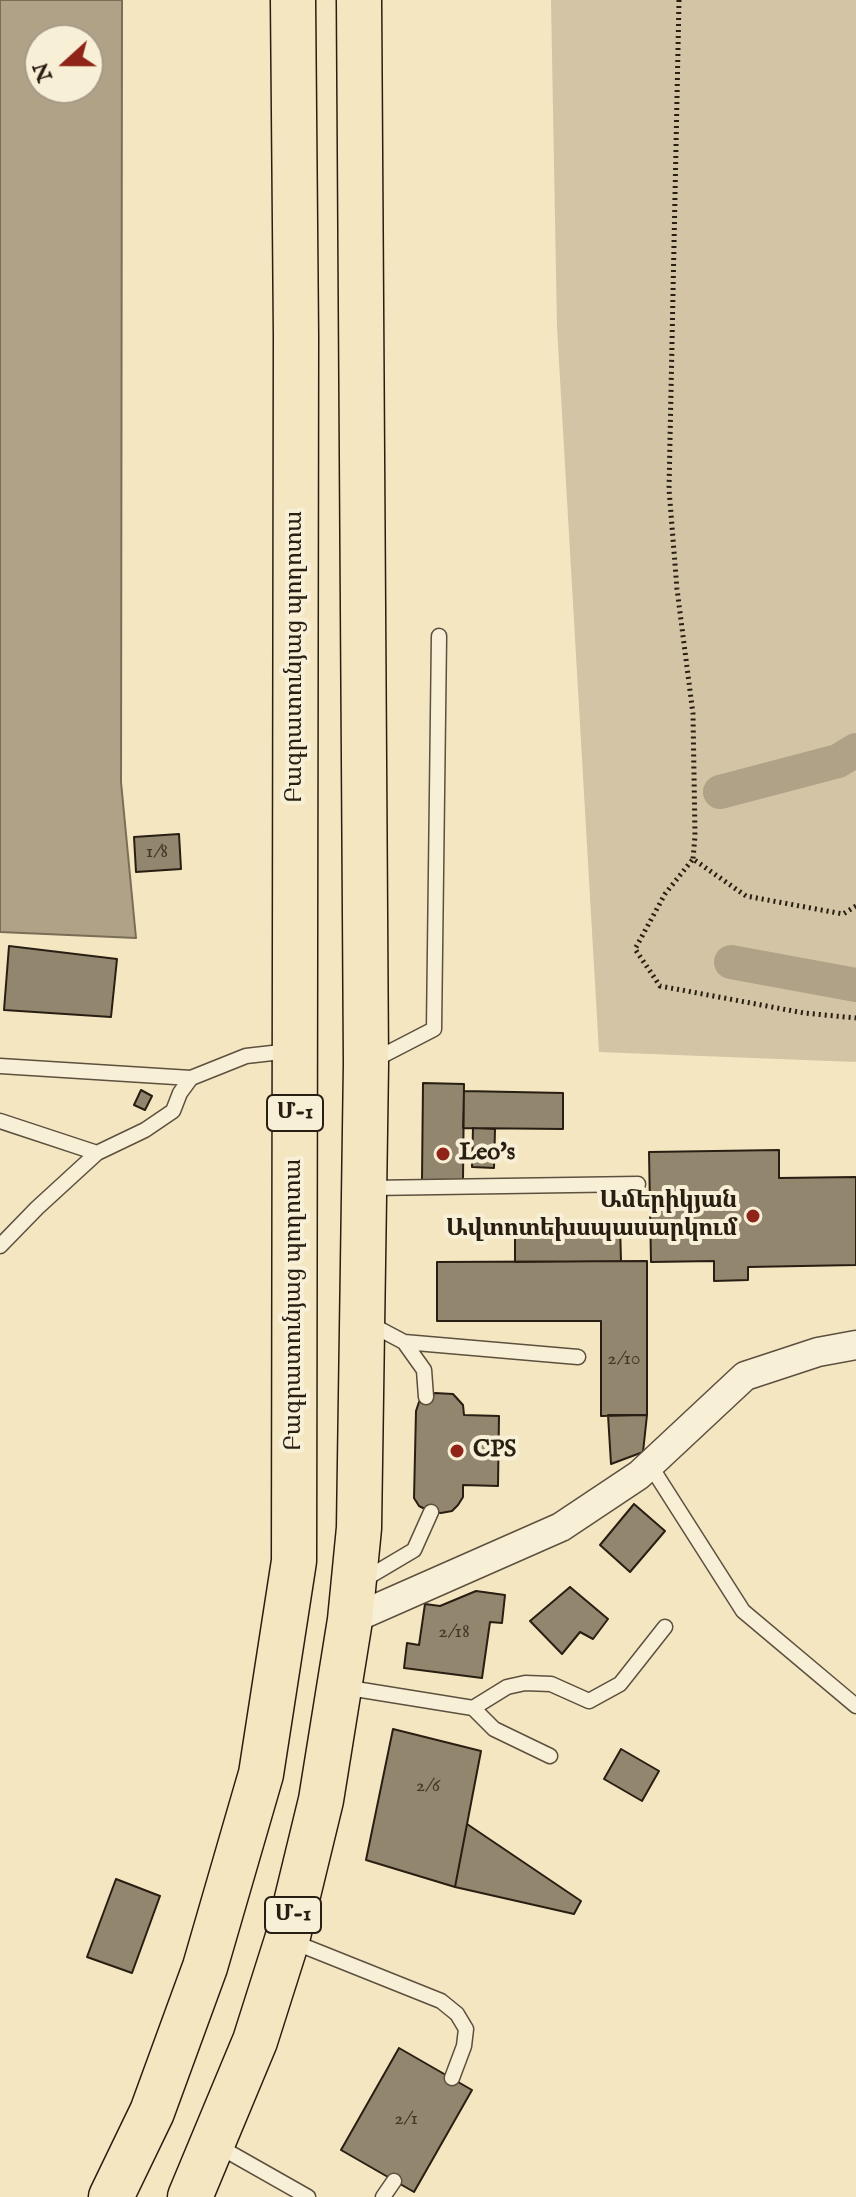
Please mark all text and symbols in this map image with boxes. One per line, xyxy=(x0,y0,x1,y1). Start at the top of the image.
north arrow xyxy=(24,24,104,104)
text: N xyxy=(27,58,60,86)
street label: Բագրատունյաց պողոտա xyxy=(282,511,310,803)
house number: 1/8 xyxy=(146,841,168,865)
road number: Մ-1 xyxy=(267,1095,323,1131)
place label: Leo's xyxy=(459,1140,515,1168)
marker: Leo's xyxy=(434,1145,452,1163)
street label: Բագրատունյաց պողոտա xyxy=(281,1159,309,1451)
place label: Ամերիկյան Ավտոտեխսպասարկում xyxy=(446,1188,737,1244)
marker: Ամերիկյան Ավտոտեխսպասարկում xyxy=(744,1207,762,1225)
house number: 2/10 xyxy=(607,1348,641,1372)
place label: CPS xyxy=(473,1437,516,1465)
marker: CPS xyxy=(448,1442,466,1460)
house number: 2/18 xyxy=(438,1621,470,1645)
house number: 2/6 xyxy=(416,1775,440,1799)
road number: Մ-1 xyxy=(265,1897,321,1933)
house number: 2/1 xyxy=(394,2108,418,2132)

